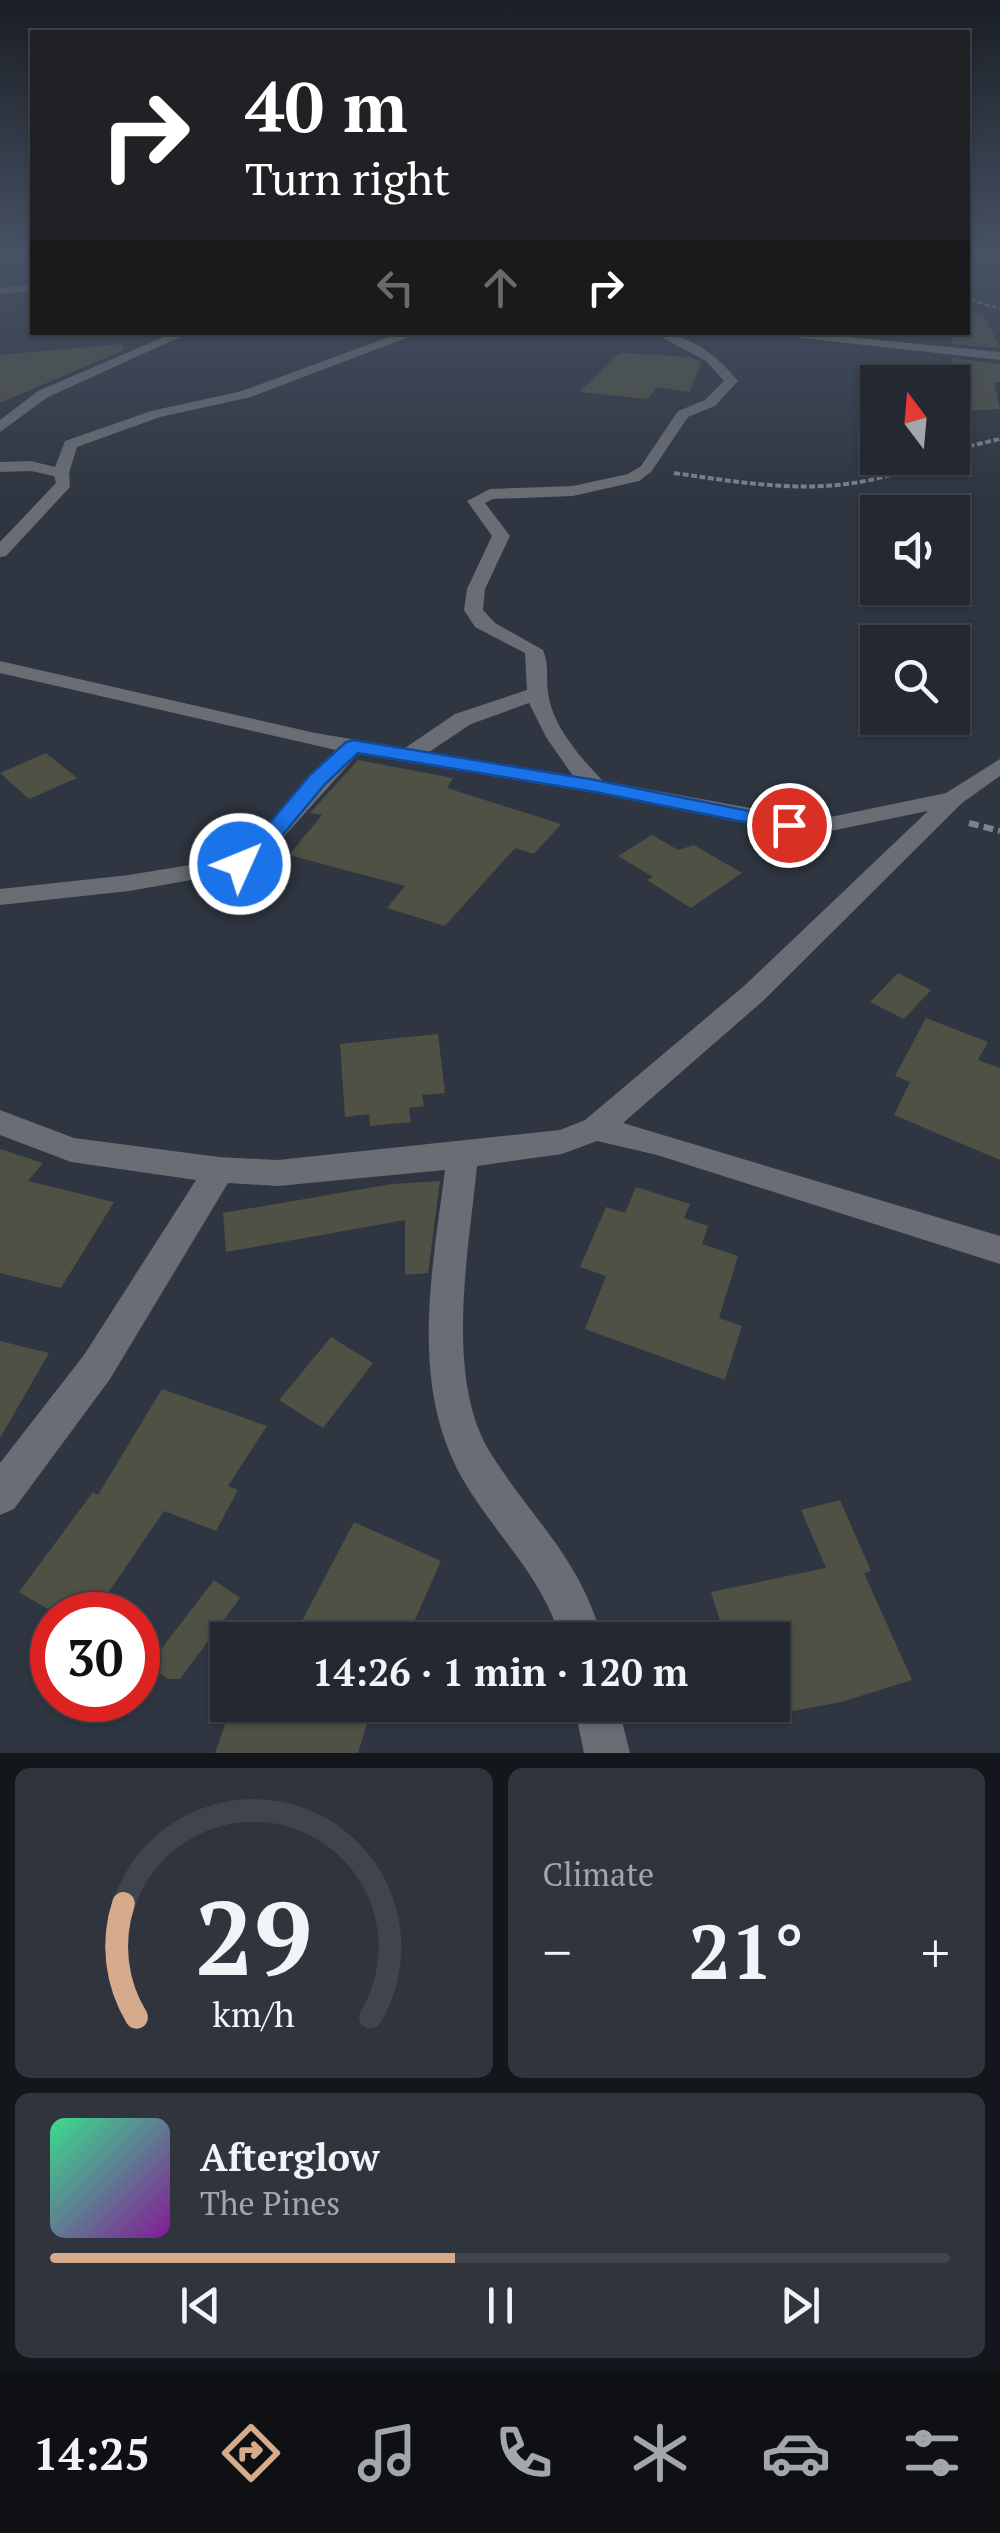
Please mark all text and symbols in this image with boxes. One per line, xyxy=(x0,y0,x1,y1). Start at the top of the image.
text: 40 m xyxy=(245,59,408,152)
icon: right xyxy=(80,70,210,200)
text: Turn right xyxy=(245,148,450,208)
icon: left xyxy=(368,260,423,315)
icon: ahead xyxy=(473,260,528,315)
icon: right xyxy=(578,260,633,315)
north arrow xyxy=(860,365,970,475)
map controls xyxy=(860,365,970,735)
button: sound xyxy=(860,495,970,605)
button: search xyxy=(860,625,970,735)
pin xyxy=(747,783,832,868)
icon: arrive xyxy=(762,798,817,853)
position arrow xyxy=(188,812,292,916)
speed limit sign: 30 xyxy=(30,1592,160,1722)
text: 14:26 · 1 min · 120 m xyxy=(312,1647,688,1697)
text: Climate xyxy=(543,1853,654,1895)
text: 29 xyxy=(195,1867,313,2005)
text: 21° xyxy=(688,1901,804,2000)
text: − xyxy=(543,1915,572,1988)
text: + xyxy=(921,1915,950,1988)
text: km/h xyxy=(212,1990,295,2037)
text: Afterglow xyxy=(200,2132,380,2182)
text: The Pines xyxy=(200,2182,340,2224)
icon: previous xyxy=(173,2278,228,2333)
icon: pause xyxy=(473,2278,528,2333)
icon: next xyxy=(773,2278,828,2333)
icon: directions xyxy=(216,2418,286,2488)
icon: music xyxy=(352,2418,422,2488)
icon: phone xyxy=(489,2418,559,2488)
icon: climate xyxy=(625,2418,695,2488)
icon: car xyxy=(761,2418,831,2488)
icon: filters xyxy=(897,2418,967,2488)
text: 14:25 xyxy=(33,2423,150,2483)

